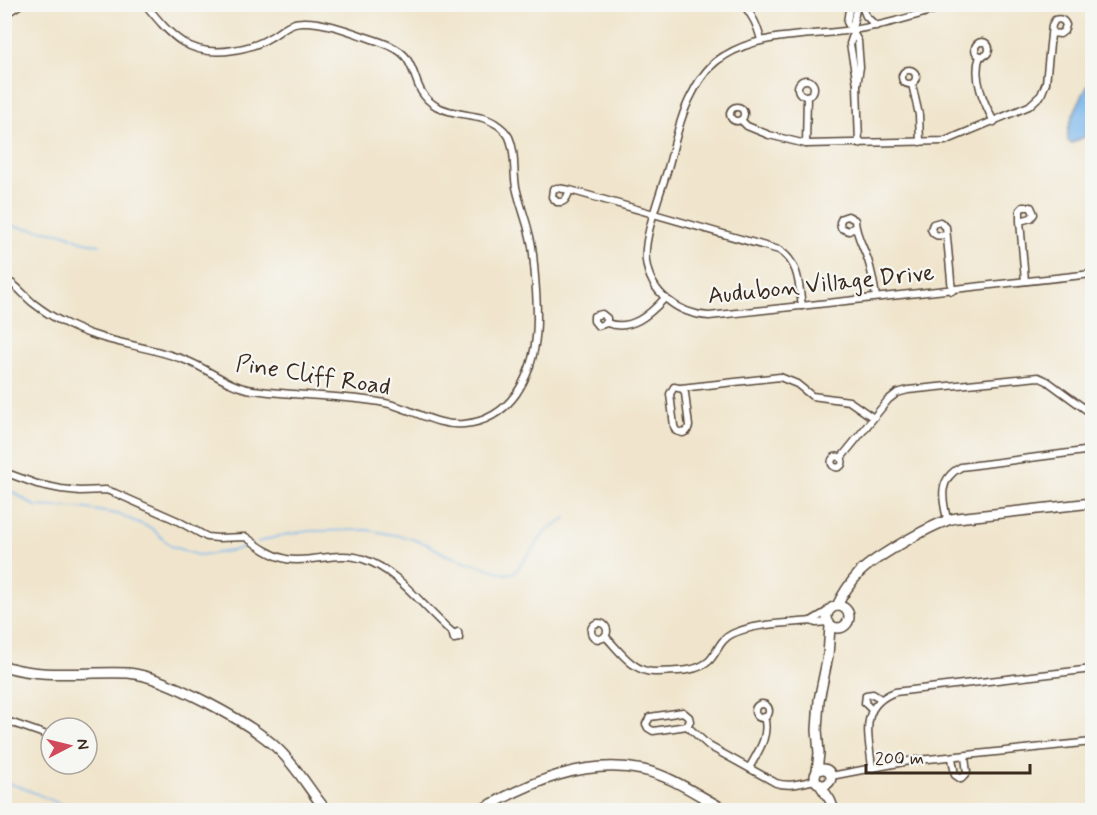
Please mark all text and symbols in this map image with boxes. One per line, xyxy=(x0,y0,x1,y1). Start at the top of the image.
street label: Audubon Village Drive xyxy=(706,258,936,312)
street label: Pine Cliff Road xyxy=(234,348,392,404)
north arrow xyxy=(39,716,99,776)
scale bar xyxy=(866,737,1030,775)
text: N xyxy=(71,738,93,751)
text: 200 m xyxy=(875,747,924,771)

